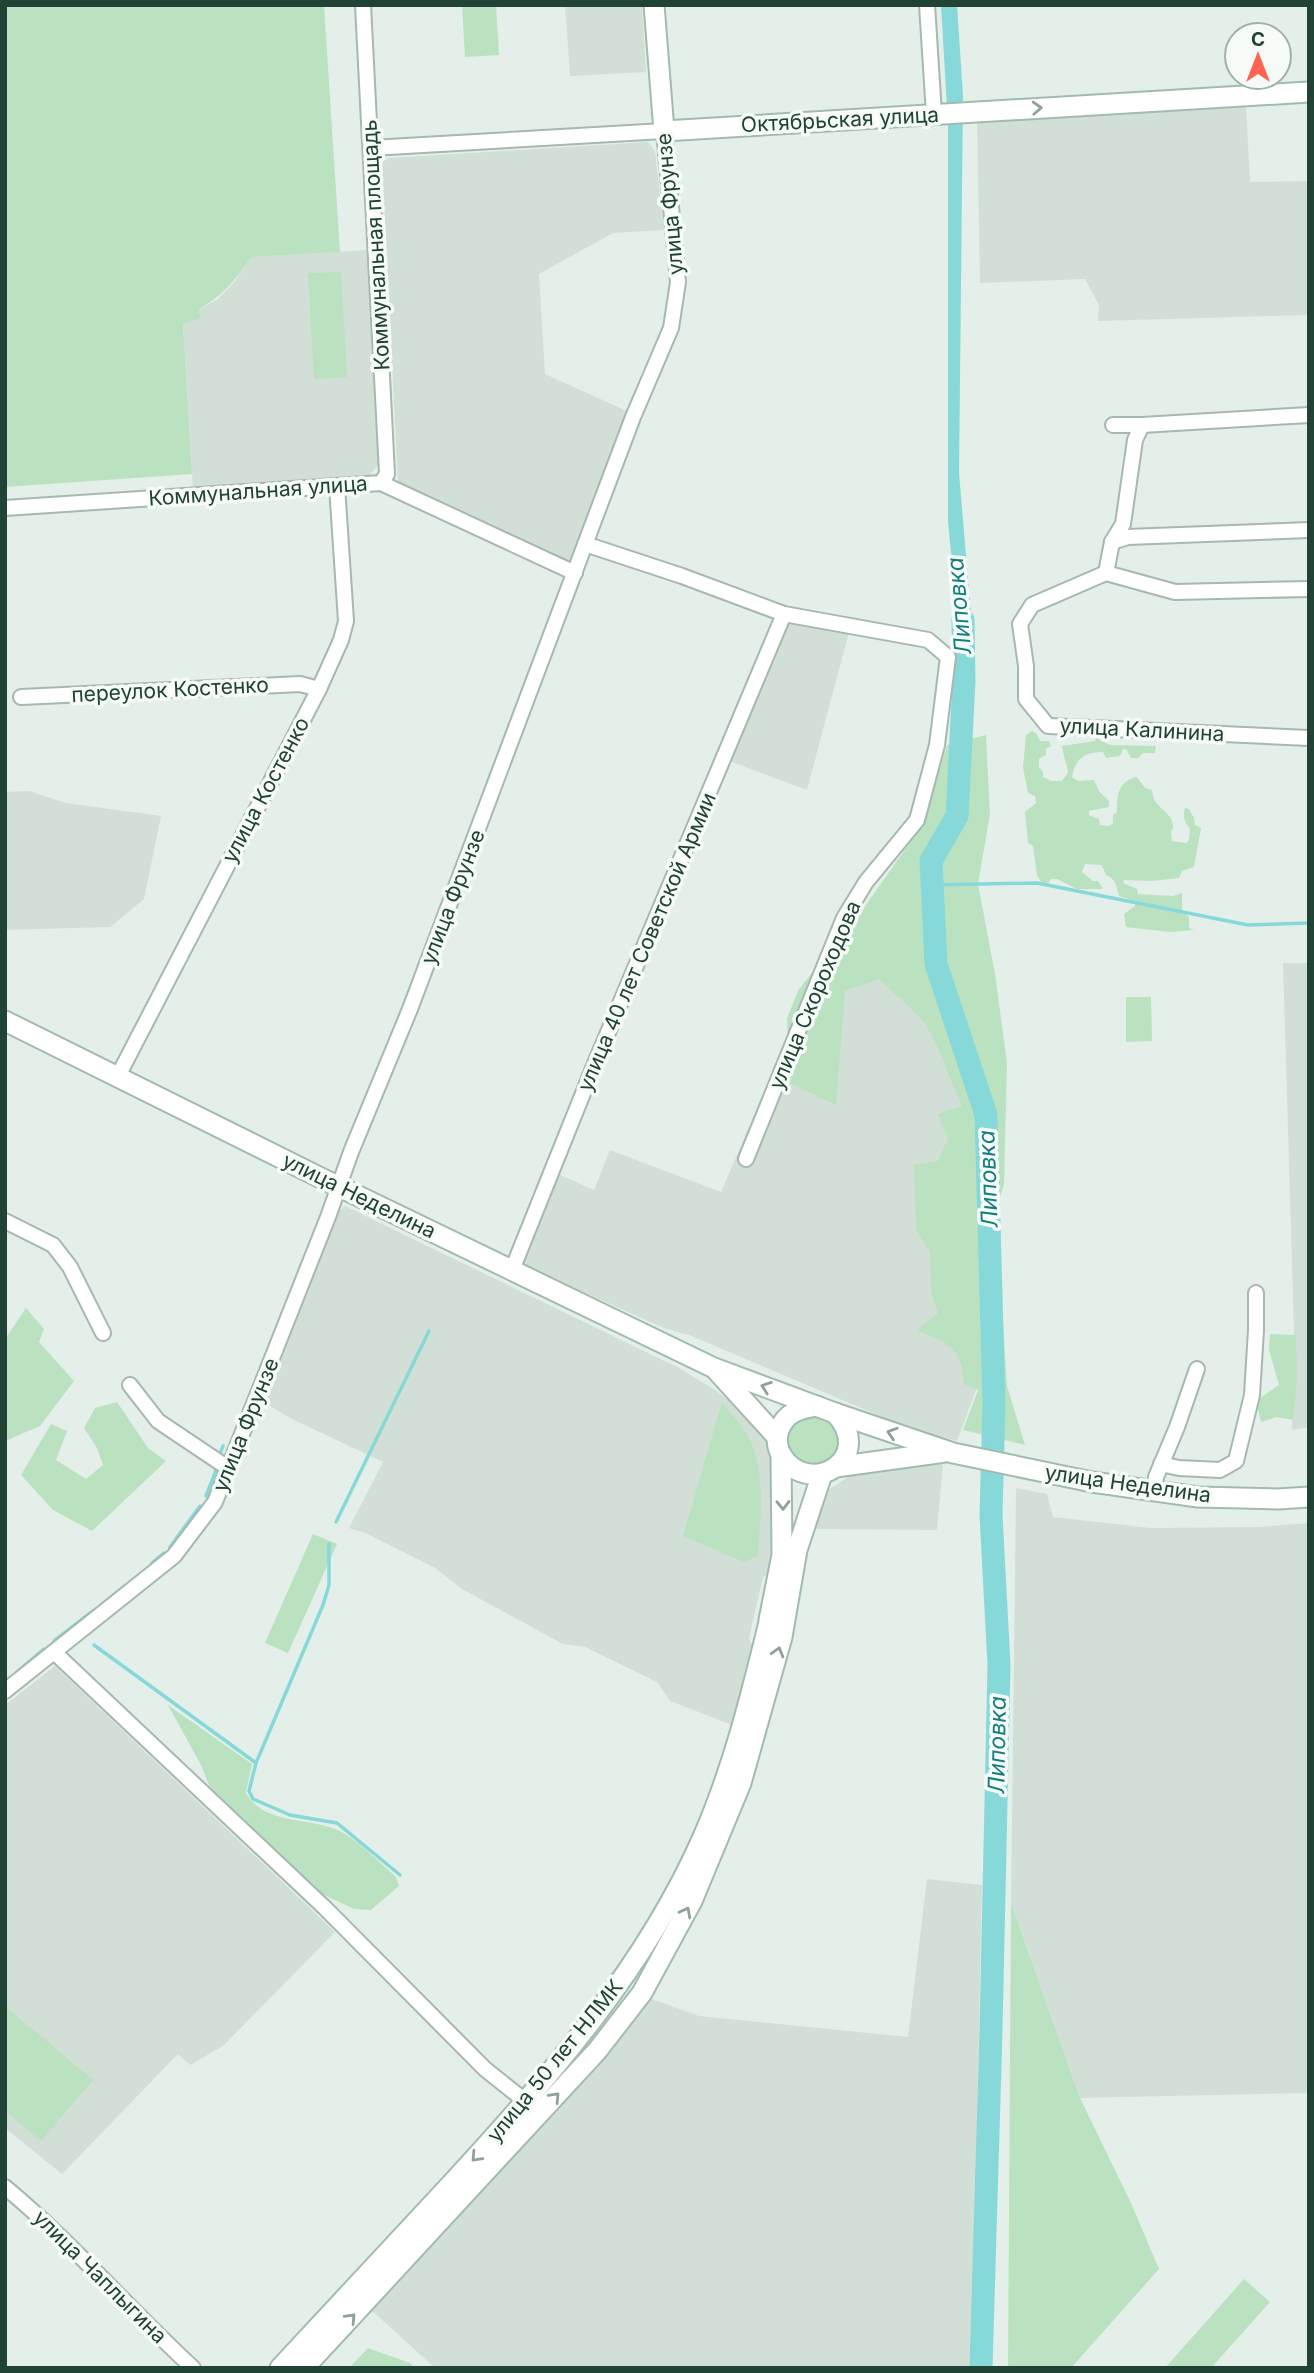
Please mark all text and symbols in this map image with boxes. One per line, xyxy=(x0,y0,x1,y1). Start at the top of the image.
north arrow xyxy=(1223,21,1293,91)
text: С xyxy=(1251,28,1265,51)
one-way arrow xyxy=(1032,101,1043,116)
street label: Октябрьская улица xyxy=(740,102,940,137)
street label: Коммунальная площадь xyxy=(356,119,395,371)
street label: улица Фрунзе xyxy=(651,132,688,276)
street label: Коммунальная улица xyxy=(148,470,368,511)
water label: Липовка xyxy=(941,556,977,656)
street label: переулок Костенко xyxy=(71,672,269,707)
street label: улица Костенко xyxy=(217,713,314,867)
street label: улица Калинина xyxy=(1059,713,1225,746)
street label: улица 40 лет Советской Армии xyxy=(572,789,721,1095)
street label: улица Фрунзе xyxy=(415,826,490,968)
street label: улица Скороходова xyxy=(763,897,866,1093)
water label: Липовка xyxy=(972,1130,1004,1228)
street label: улица Неделина xyxy=(278,1148,440,1244)
street label: улица Фрунзе xyxy=(207,1354,284,1495)
one-way arrow xyxy=(760,1381,772,1395)
one-way arrow xyxy=(887,1426,899,1441)
street label: улица Неделина xyxy=(1043,1459,1213,1508)
one-way arrow xyxy=(775,1500,790,1511)
one-way arrow xyxy=(769,1646,784,1658)
water label: Липовка xyxy=(982,1696,1012,1794)
one-way arrow xyxy=(678,1907,691,1919)
street label: улица 50 лет НЛМК xyxy=(481,1974,628,2147)
one-way arrow xyxy=(546,2092,559,2105)
one-way arrow xyxy=(472,2149,484,2162)
street label: улица Чаплыгина xyxy=(29,2205,172,2348)
one-way arrow xyxy=(342,2313,355,2326)

